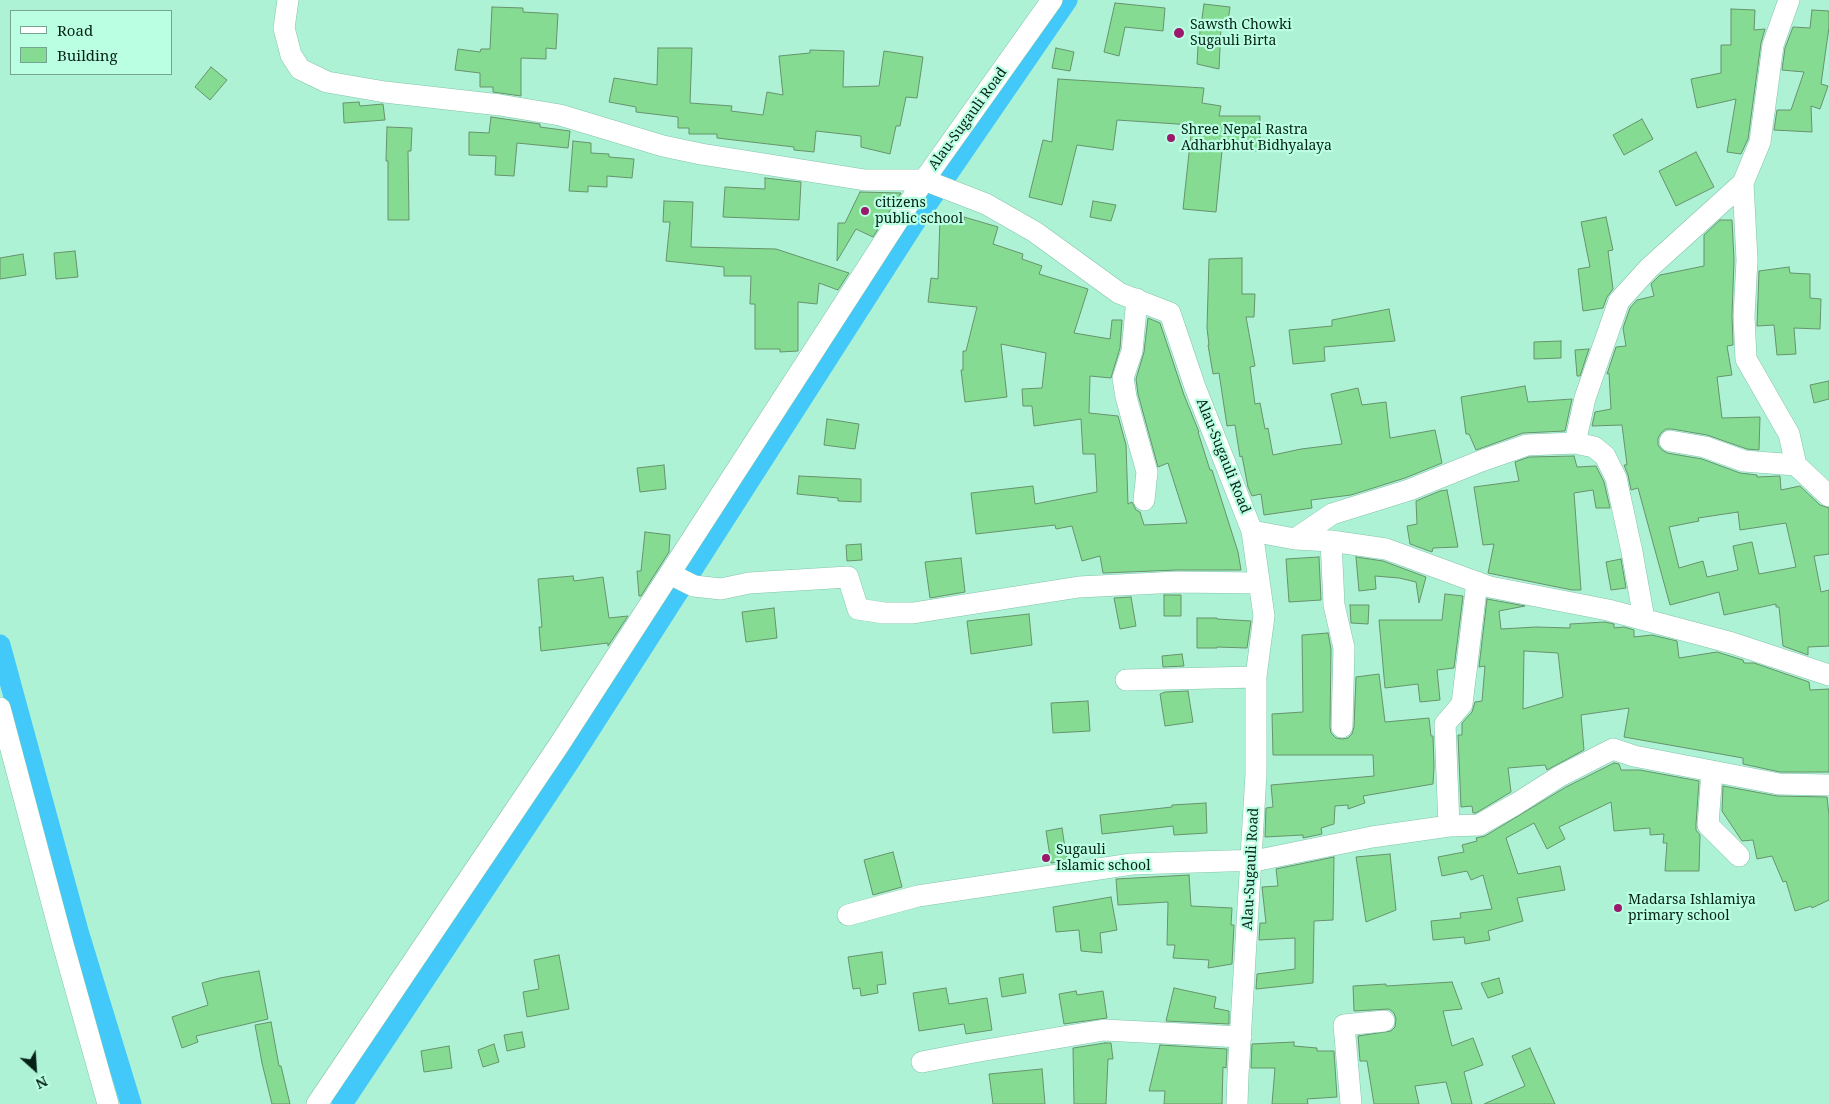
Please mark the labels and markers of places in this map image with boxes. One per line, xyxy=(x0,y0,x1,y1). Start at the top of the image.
place label: Sawsth Chowki Sugauli Birta xyxy=(1190,17,1292,49)
marker: Sawsth Chowki Sugauli Birta xyxy=(1172,26,1186,40)
place label: Shree Nepal Rastra Adharbhut Bidhyalaya xyxy=(1181,122,1332,154)
marker: Shree Nepal Rastra Adharbhut Bidhyalaya xyxy=(1165,132,1177,144)
place label: citizens public school xyxy=(875,195,963,228)
marker: citizens public school xyxy=(859,205,871,217)
place label: Sugauli Islamic school xyxy=(1056,842,1150,874)
marker: Sugauli Islamic school xyxy=(1040,852,1052,864)
place label: Madarsa Ishlamiya primary school xyxy=(1628,892,1756,924)
marker: Madarsa Ishlamiya primary school xyxy=(1612,902,1624,914)

